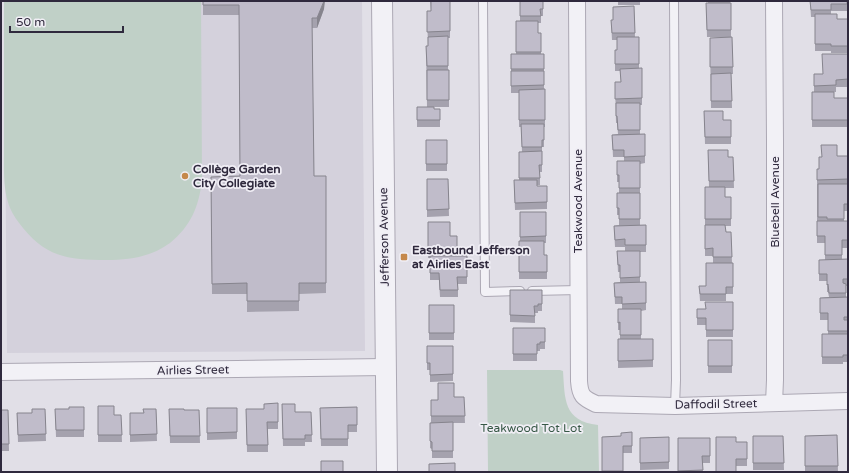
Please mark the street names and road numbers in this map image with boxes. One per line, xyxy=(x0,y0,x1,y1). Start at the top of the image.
street label: Teakwood Avenue xyxy=(571,149,585,253)
street label: Bluebell Avenue xyxy=(768,156,782,248)
street label: Jefferson Avenue xyxy=(376,187,392,287)
street label: Airlies Street xyxy=(157,362,230,378)
street label: Daffodil Street xyxy=(675,396,758,412)

